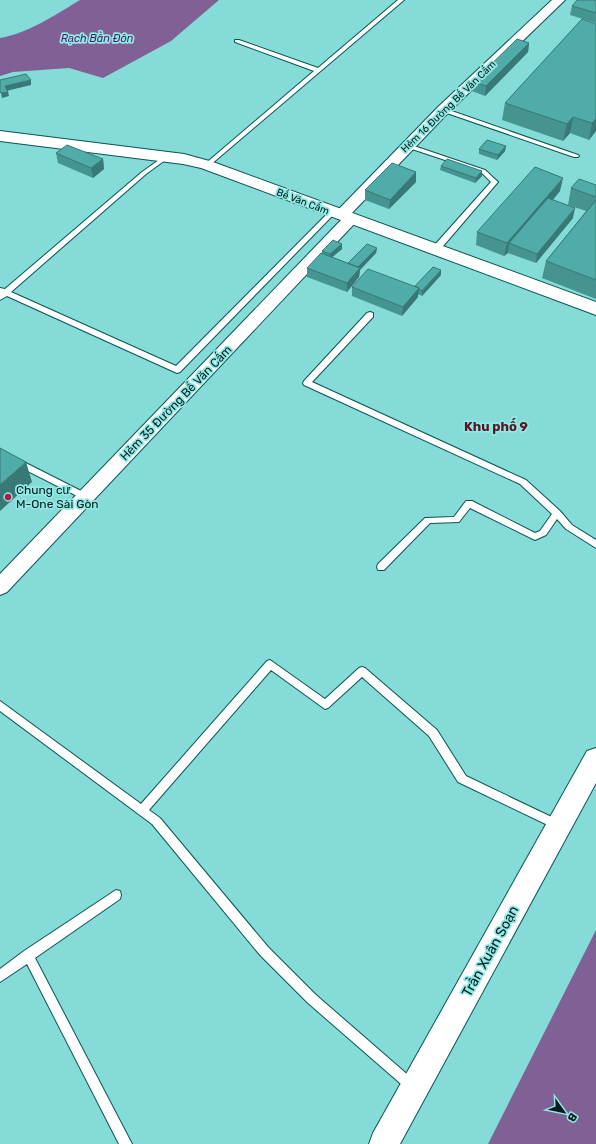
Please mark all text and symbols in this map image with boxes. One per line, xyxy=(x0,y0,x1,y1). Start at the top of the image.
water label: Rạch Bần Đôn xyxy=(61,31,134,45)
street label: Hẻm 16 Đường Bế Văn Cấm xyxy=(398,57,499,155)
street label: Bế Văn Cấm xyxy=(275,185,331,218)
street label: Hẻm 35 Đường Bế Văn Cấm xyxy=(117,342,235,463)
district label: Khu phố 9 xyxy=(464,418,528,434)
place label: Chung cư M-One Sài Gòn xyxy=(16,483,99,511)
marker: Chung cư M-One Sài Gòn xyxy=(3,492,13,502)
street label: Trần Xuân Soạn xyxy=(458,902,522,1000)
north arrow xyxy=(544,1092,584,1132)
text: B xyxy=(564,1110,580,1124)

